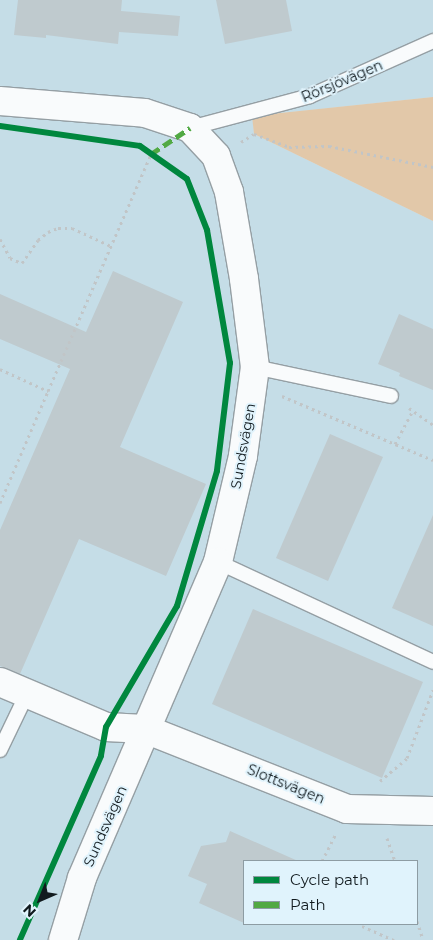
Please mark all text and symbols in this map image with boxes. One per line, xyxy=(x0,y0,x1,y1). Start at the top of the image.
street label: Rörsjövägen xyxy=(299,56,385,106)
street label: Sundsvägen xyxy=(227,402,259,490)
street label: Slottsvägen xyxy=(245,761,327,807)
street label: Sundsvägen xyxy=(80,783,130,869)
legend xyxy=(243,860,418,925)
text: Cycle path xyxy=(290,870,369,889)
north arrow xyxy=(15,875,65,925)
text: Path xyxy=(290,895,326,914)
text: N xyxy=(19,900,40,921)

